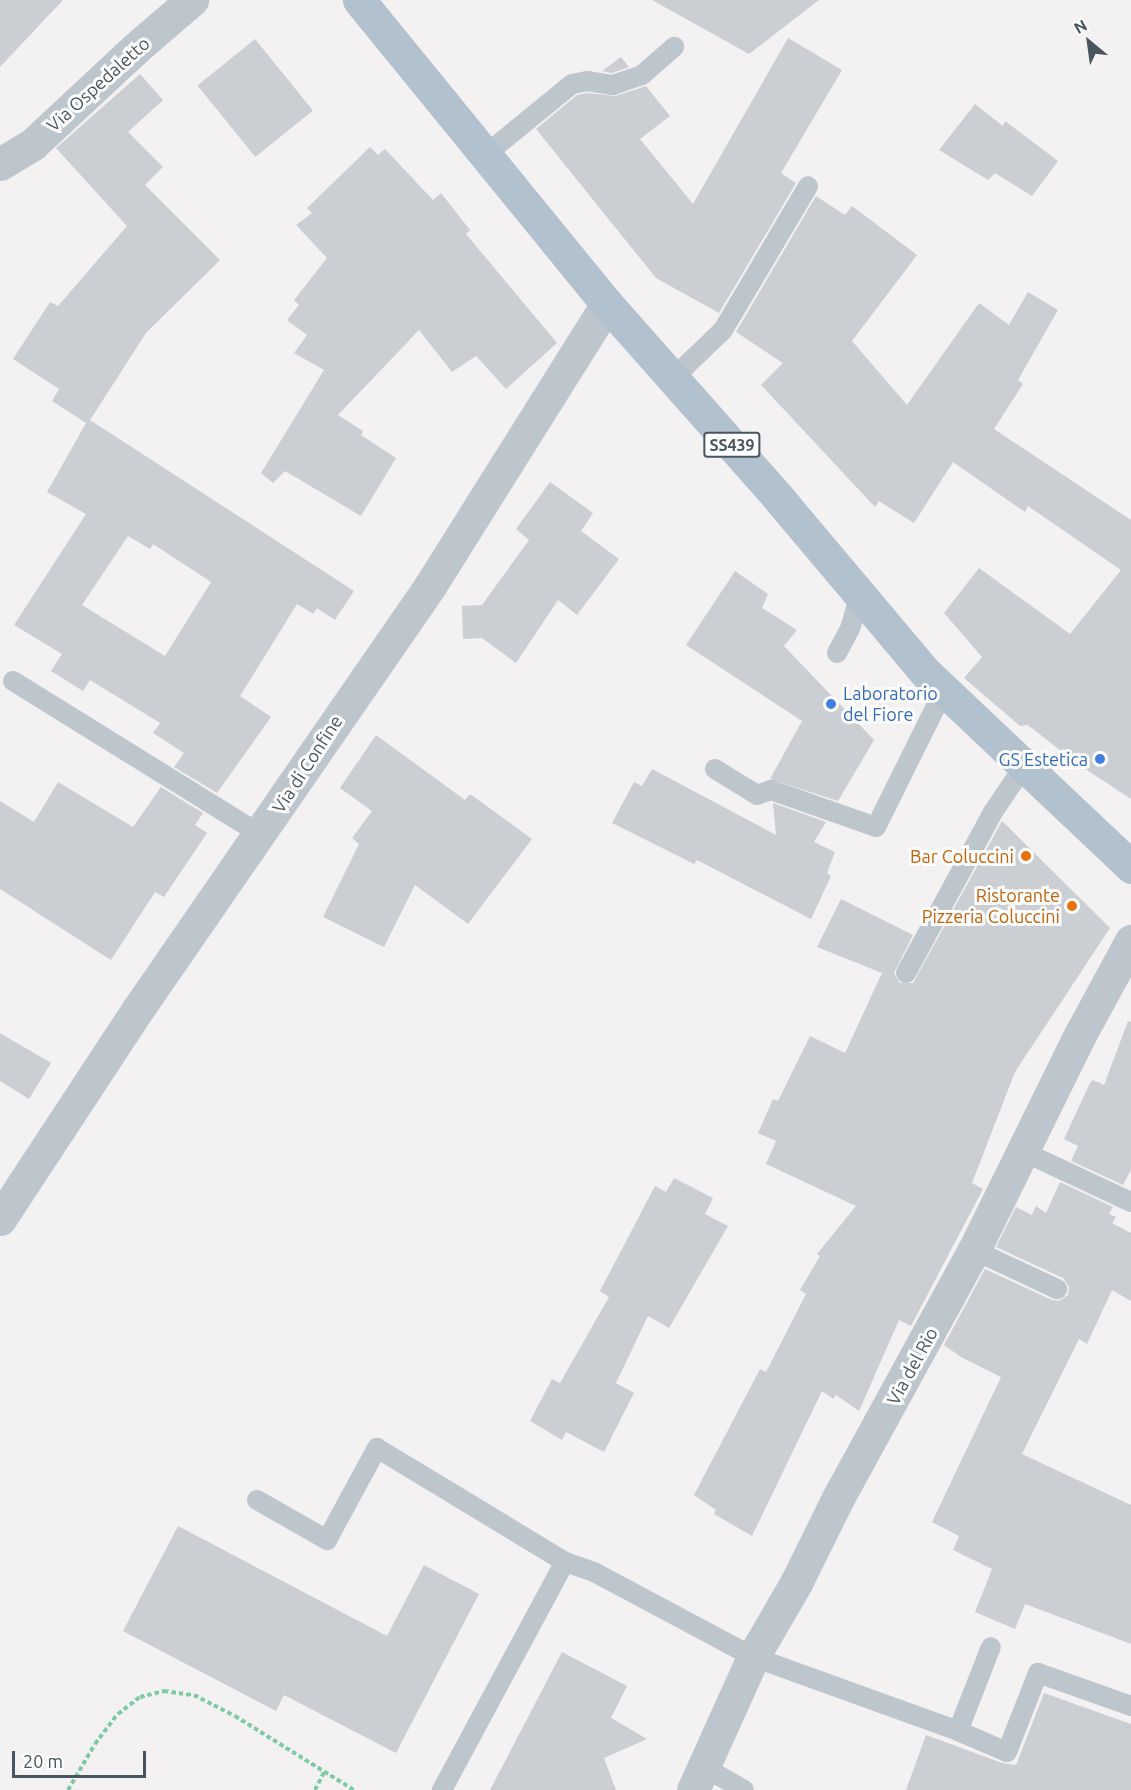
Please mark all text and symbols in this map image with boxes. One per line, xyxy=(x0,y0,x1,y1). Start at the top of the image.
north arrow xyxy=(1059,12,1119,72)
text: N xyxy=(1071,15,1090,37)
street label: Via Ospedaletto xyxy=(42,32,154,136)
road number: SS439 xyxy=(702,432,762,458)
place label: Laboratorio del Fiore xyxy=(843,683,938,726)
marker: Laboratorio del Fiore xyxy=(824,697,838,711)
street label: Via di Confine xyxy=(267,711,347,817)
place label: GS Estetica xyxy=(999,748,1088,770)
marker: GS Estetica xyxy=(1093,752,1107,766)
place label: Bar Coluccini xyxy=(910,845,1014,867)
marker: Bar Coluccini xyxy=(1019,849,1033,863)
place label: Ristorante Pizzeria Coluccini xyxy=(922,885,1060,928)
marker: Ristorante Pizzeria Coluccini xyxy=(1065,899,1079,913)
street label: Via del Rio xyxy=(882,1324,942,1408)
scale bar xyxy=(15,1739,148,1777)
text: 20 m xyxy=(23,1751,63,1771)

